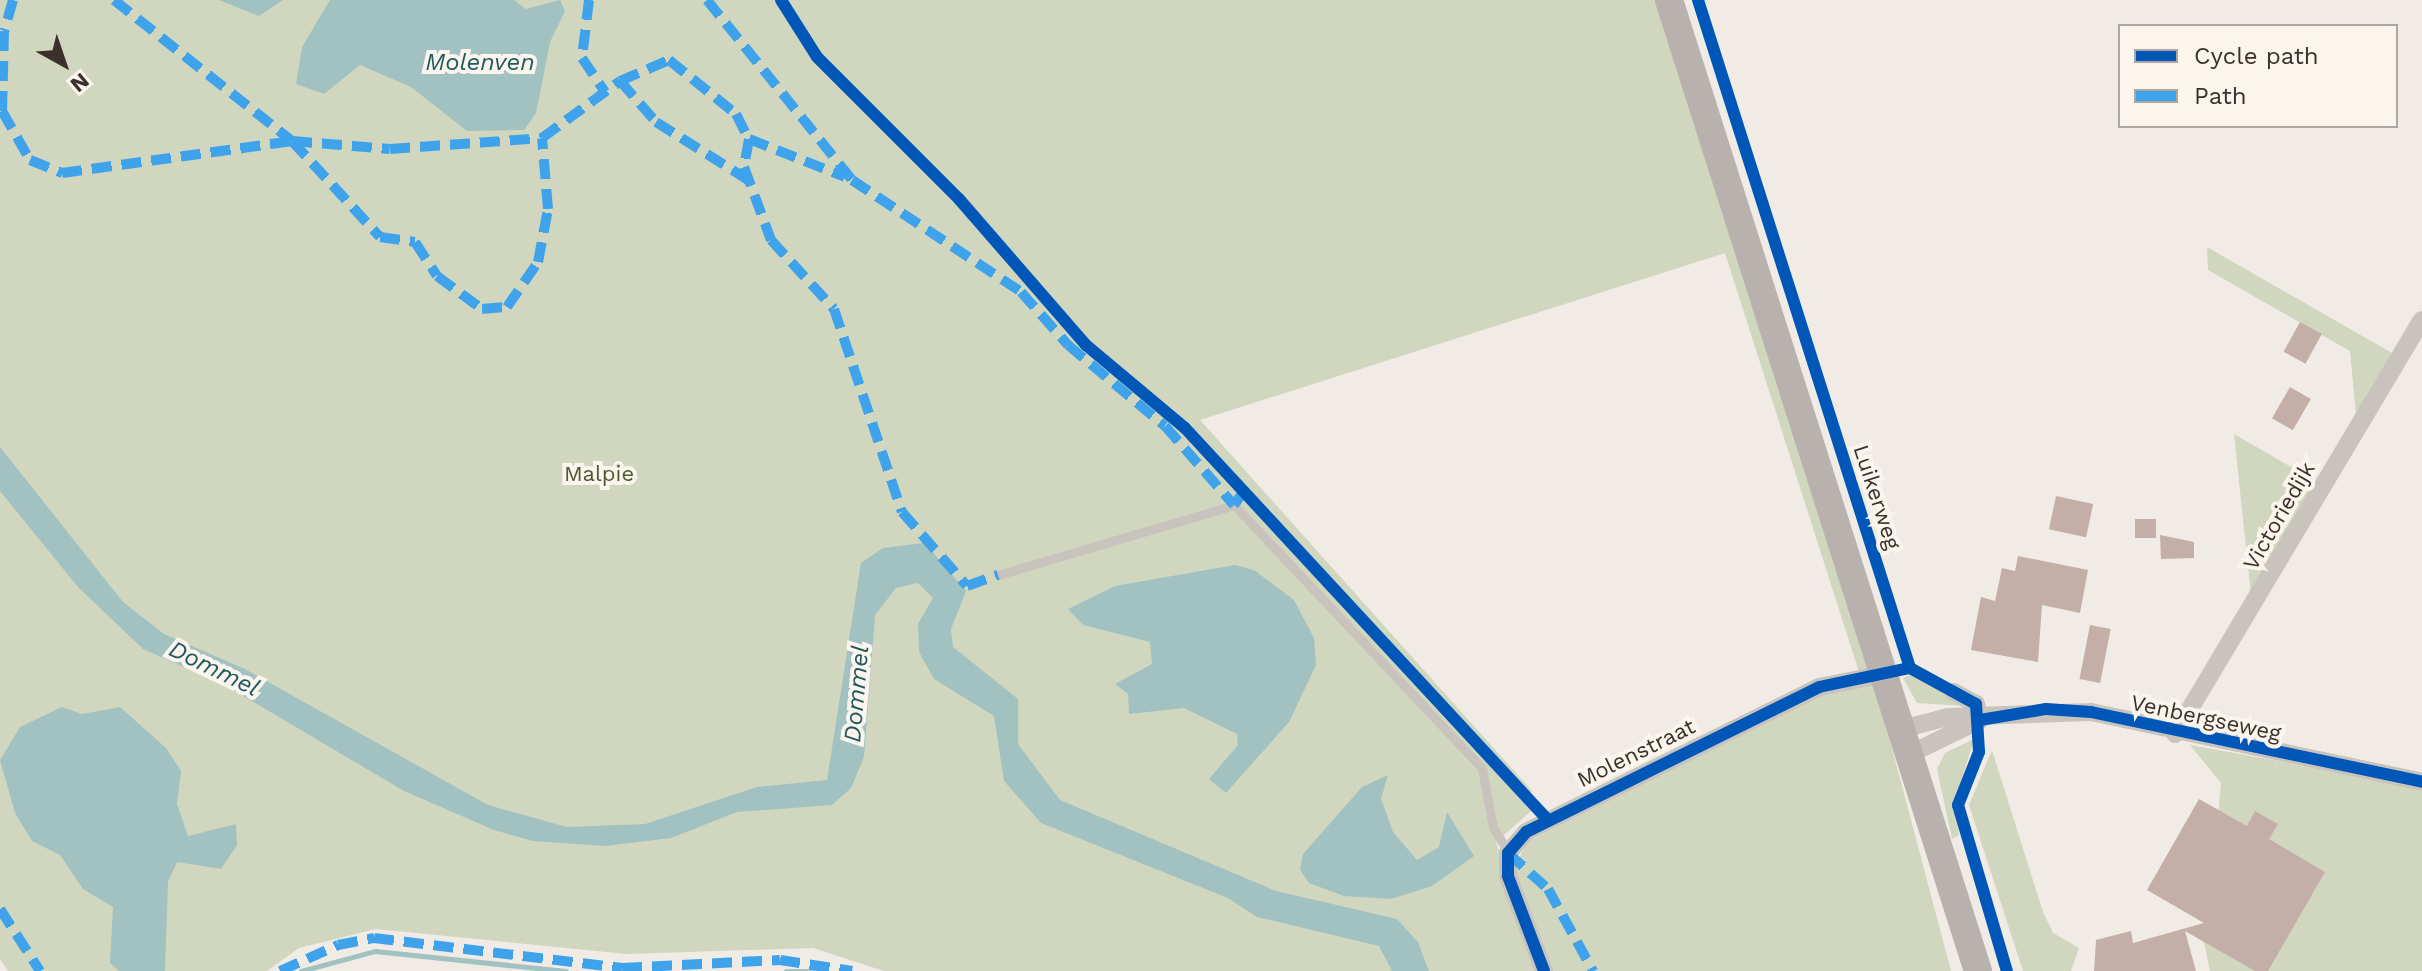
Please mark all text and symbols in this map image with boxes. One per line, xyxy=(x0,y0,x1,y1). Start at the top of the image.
north arrow xyxy=(24,24,104,104)
legend xyxy=(2118,24,2398,128)
text: Cycle path xyxy=(2194,42,2319,70)
water label: Molenven xyxy=(425,49,535,77)
text: N xyxy=(65,68,94,98)
text: Path xyxy=(2194,82,2247,110)
street label: Luikerweg xyxy=(1848,441,1906,553)
street label: Victoriedijk xyxy=(2237,457,2321,575)
park label: Malpie xyxy=(564,461,634,487)
water label: Dommel xyxy=(164,635,264,703)
water label: Dommel xyxy=(838,644,876,744)
street label: Venbergseweg xyxy=(2129,689,2283,747)
street label: Molenstraat xyxy=(1573,713,1699,793)

